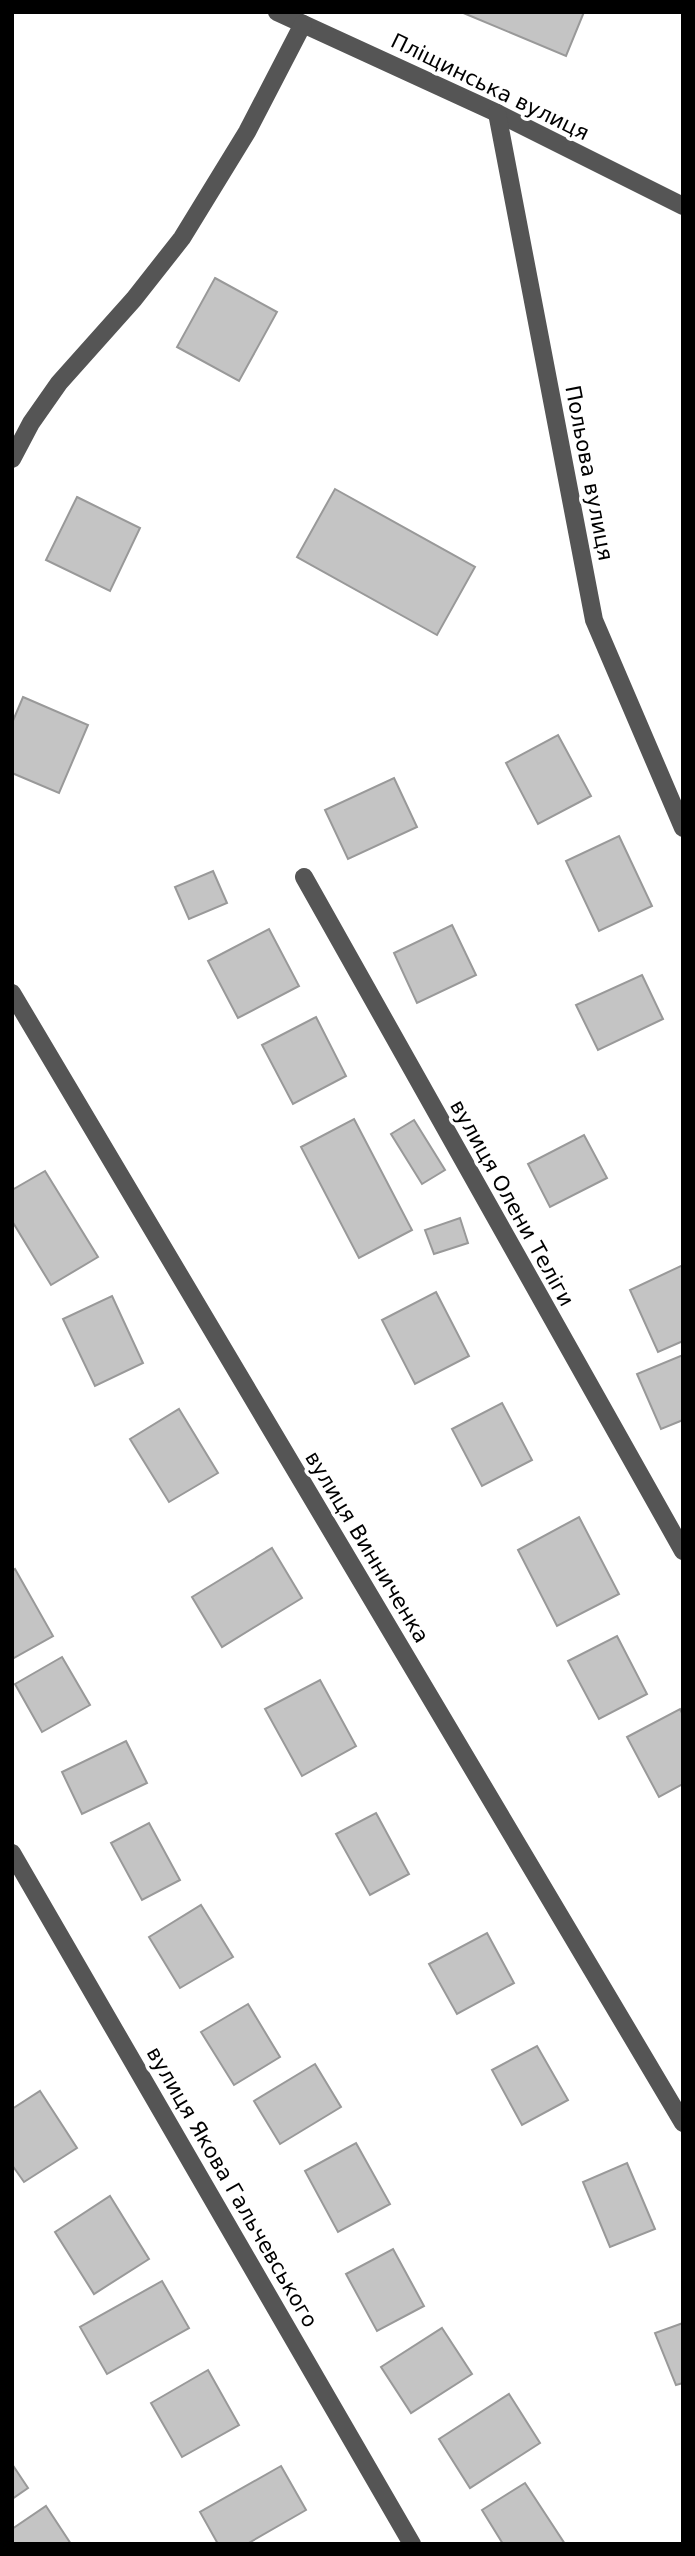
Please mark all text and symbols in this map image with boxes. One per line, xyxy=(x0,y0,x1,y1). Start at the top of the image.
street label: Пліщинська вулиця xyxy=(387,29,593,145)
street label: Польова вулиця xyxy=(560,383,618,563)
street label: вулиця Олени Теліги xyxy=(445,1096,579,1310)
street label: вулиця Винниченка xyxy=(300,1447,434,1647)
street label: вулиця Якова Гальчевського xyxy=(142,2042,322,2332)

